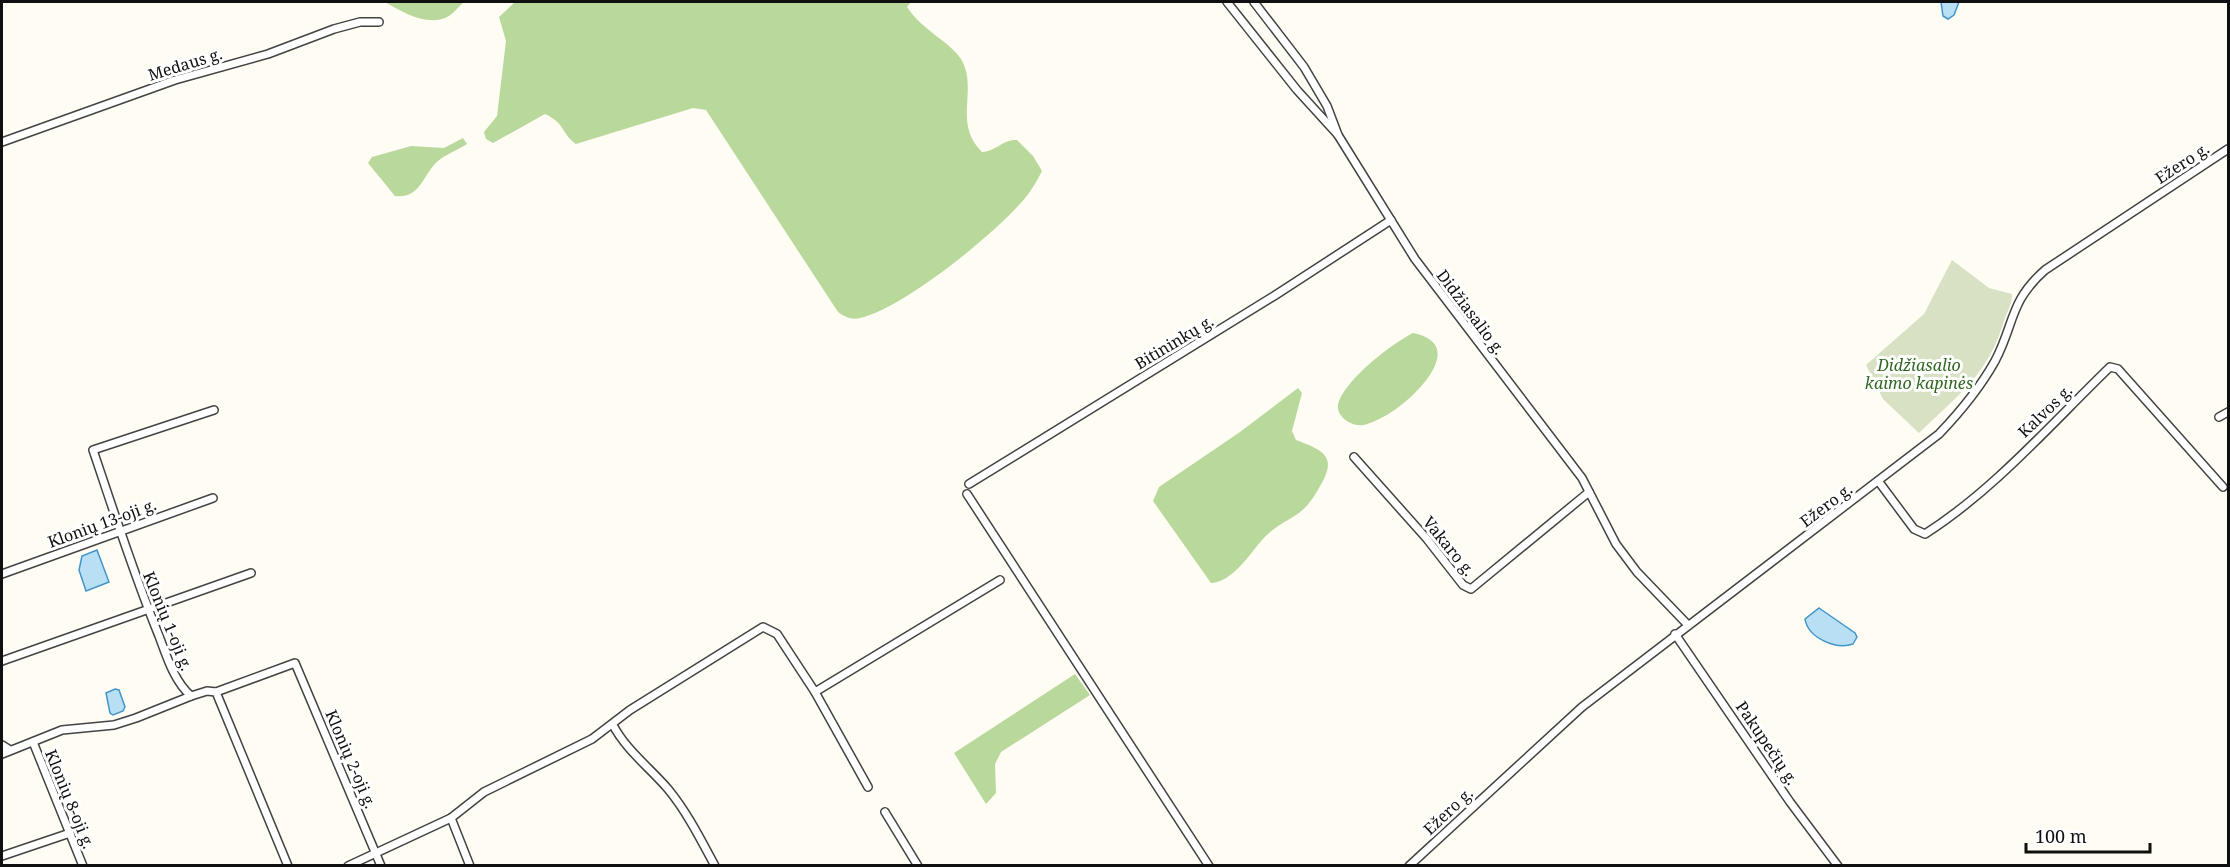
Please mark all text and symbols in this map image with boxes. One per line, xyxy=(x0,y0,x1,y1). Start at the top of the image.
street label: Medaus g. xyxy=(145,42,225,86)
street label: Ežero g. xyxy=(2151,137,2213,189)
street label: Didžiasalio g. xyxy=(1432,265,1510,359)
street label: Bitininkų g. xyxy=(1130,310,1218,374)
park label: Didžiasalio kaimo kapinės xyxy=(1865,354,1973,394)
street label: Kalvos g. xyxy=(2013,380,2077,442)
street label: Ežero g. xyxy=(1795,478,1857,532)
street label: Klonių 13-oji g. xyxy=(45,493,159,553)
street label: Vakaro g. xyxy=(1418,512,1480,580)
street label: Klonių 1-oji g. xyxy=(138,568,198,674)
street label: Pakupečių g. xyxy=(1731,697,1803,789)
street label: Klonių 2-oji g. xyxy=(320,706,382,812)
street label: Klonių 8-oji g. xyxy=(40,746,100,852)
street label: Ežero g. xyxy=(1418,782,1478,840)
scale bar xyxy=(2026,816,2150,854)
text: 100 m xyxy=(2035,824,2087,848)

